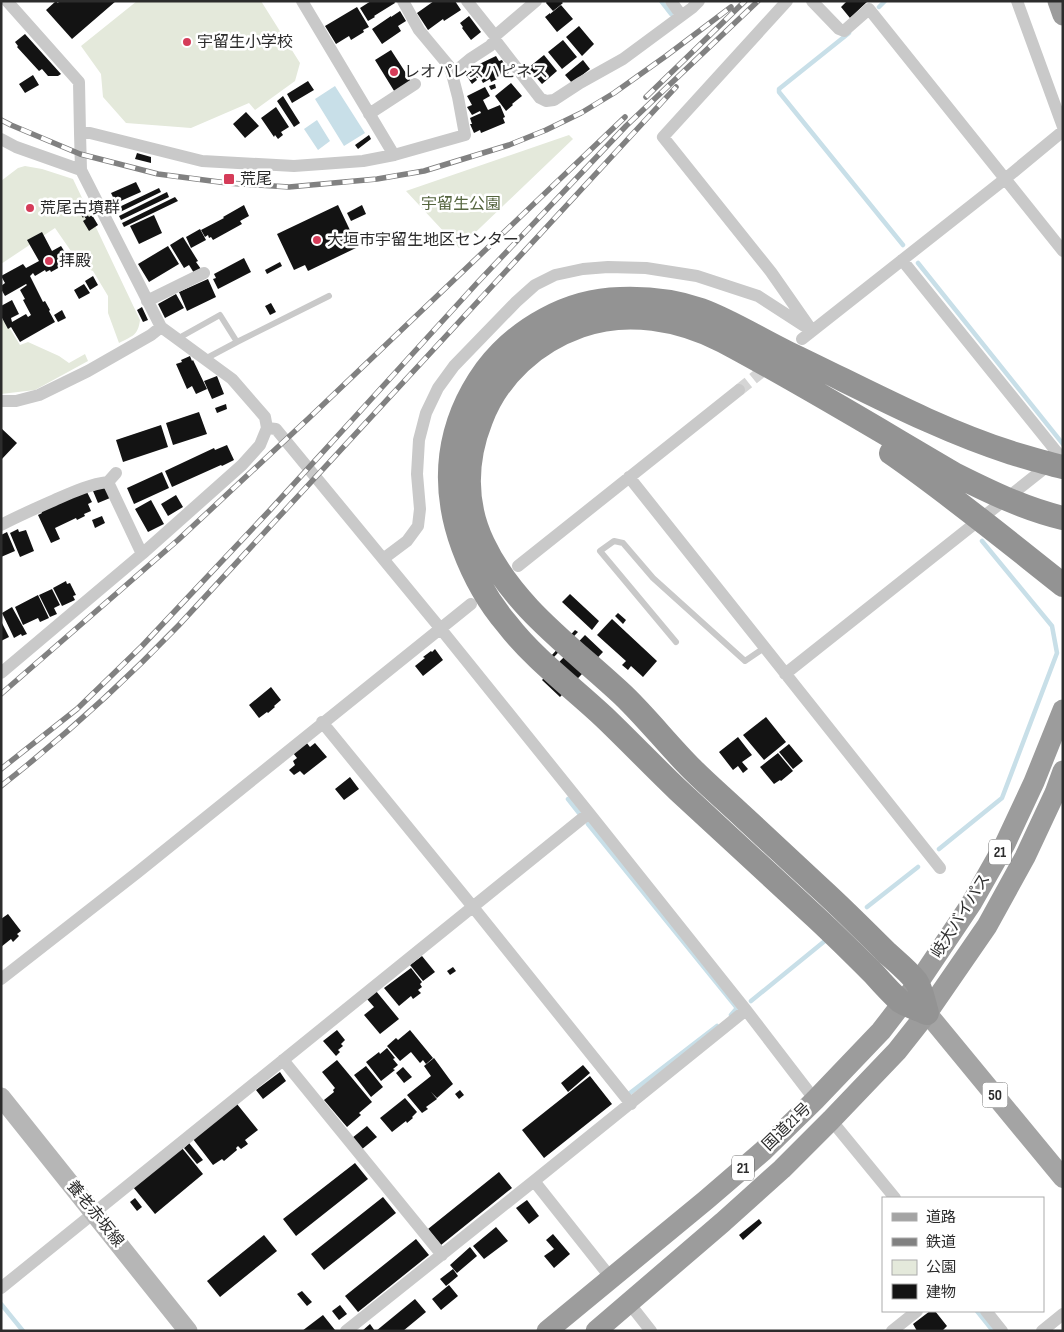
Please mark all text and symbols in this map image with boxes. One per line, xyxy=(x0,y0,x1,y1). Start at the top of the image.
place label: 宇留生小学校 xyxy=(197,33,293,52)
marker: 宇留生小学校 xyxy=(181,36,193,48)
place label: レオパレスハピネス xyxy=(404,63,548,82)
marker: レオパレスハピネス xyxy=(388,66,400,78)
place label: 荒尾 xyxy=(240,170,272,189)
marker: 荒尾 xyxy=(222,172,236,186)
park label: 宇留生公園 xyxy=(421,195,501,214)
place label: 荒尾古墳群 xyxy=(40,199,120,218)
marker: 荒尾古墳群 xyxy=(24,202,36,214)
place label: 大垣市宇留生地区センター xyxy=(327,231,519,250)
marker: 大垣市宇留生地区センター xyxy=(311,234,323,246)
place label: 拝殿 xyxy=(59,252,91,271)
marker: 拝殿 xyxy=(43,255,55,267)
road number: 21 xyxy=(989,840,1011,864)
street label: 岐大バイパス xyxy=(928,870,994,962)
road number: 50 xyxy=(982,1082,1008,1108)
street label: 国道21号 xyxy=(759,1099,815,1155)
road number: 21 xyxy=(732,1156,754,1180)
street label: 養老赤坂線 xyxy=(62,1177,128,1251)
legend xyxy=(882,1197,1044,1312)
text: 道路 xyxy=(926,1208,956,1227)
text: 鉄道 xyxy=(926,1233,956,1252)
text: 公園 xyxy=(926,1258,956,1277)
text: 建物 xyxy=(926,1283,956,1302)

